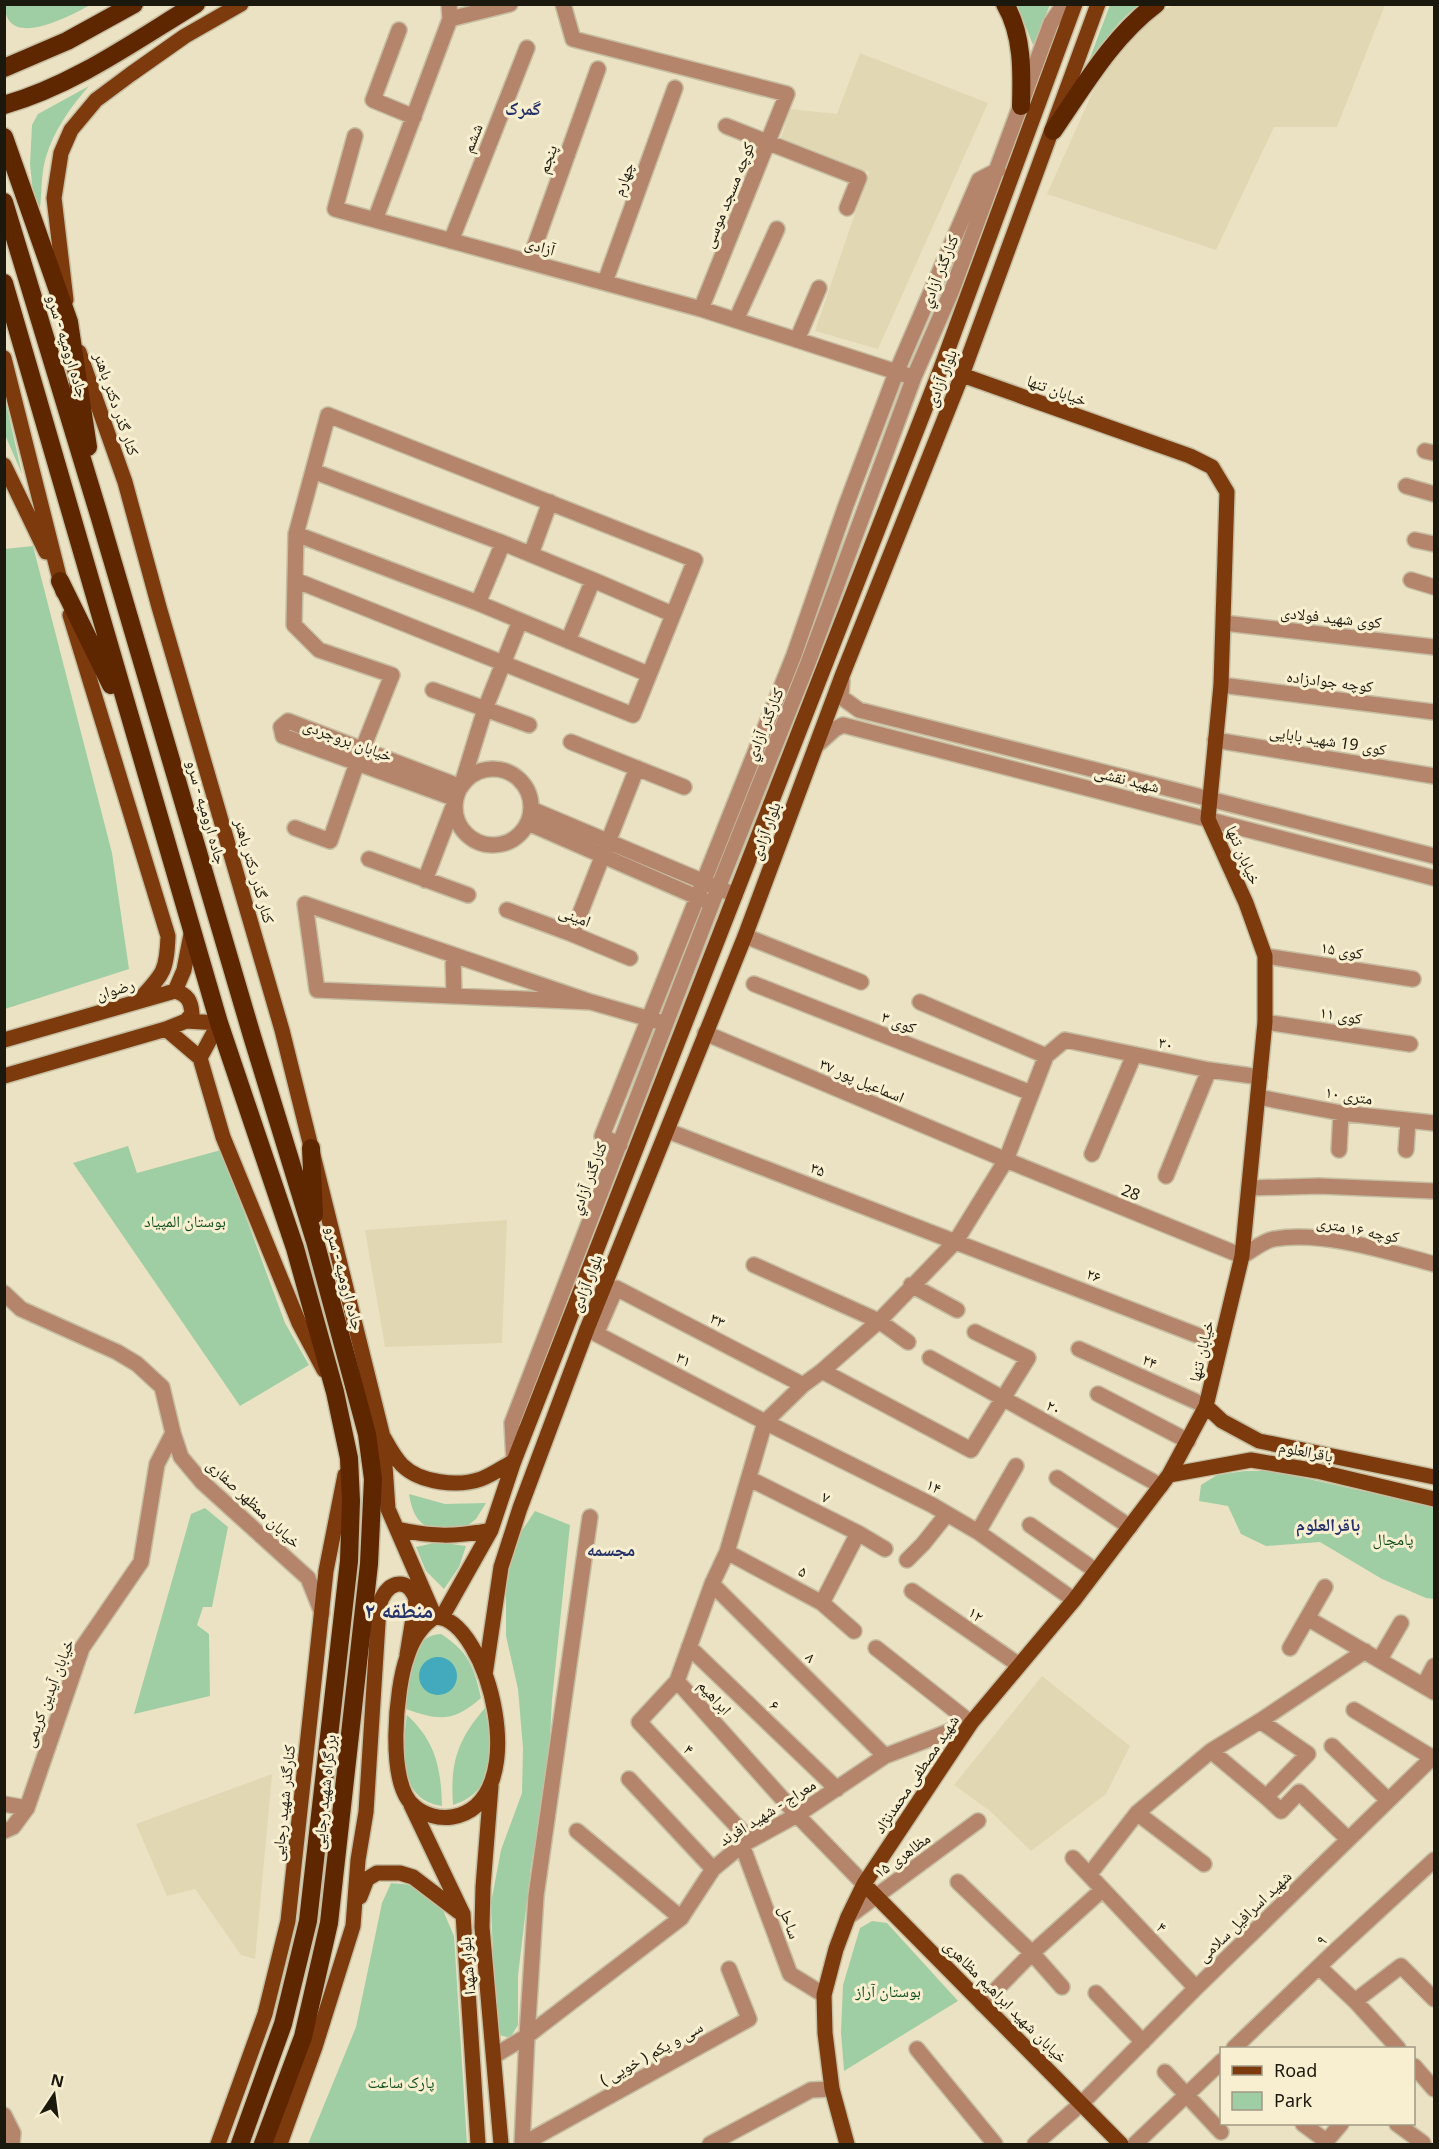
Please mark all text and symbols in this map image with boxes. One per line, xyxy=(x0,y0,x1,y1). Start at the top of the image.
district label: گمرک xyxy=(505,96,541,120)
street label: ششم xyxy=(456,120,488,156)
street label: کوچه مسجد موسی xyxy=(697,138,759,251)
street label: پنجم xyxy=(532,141,562,177)
street label: چهارم xyxy=(607,159,639,199)
street label: آزادی xyxy=(523,231,558,261)
street label: کنارگذر آزادي xyxy=(914,231,966,311)
street label: جاده ارومیه - سرو xyxy=(42,292,94,400)
street label: بلوار آزادی xyxy=(920,346,962,410)
street label: کنار گذر دکتر باهنر xyxy=(89,349,145,459)
street label: خیابان تنها xyxy=(1024,369,1090,411)
street label: کوی شهید فولادی xyxy=(1279,601,1383,633)
street label: کوچه جوادزاده xyxy=(1286,665,1375,697)
street label: کنارگذر آزادي xyxy=(739,684,791,764)
street label: خیابان بروجردی xyxy=(300,714,396,766)
street label: کوی 19 شهید بابایی xyxy=(1268,720,1388,760)
street label: جاده ارومیه - سرو xyxy=(182,757,232,867)
street label: شهید نقشی xyxy=(1092,760,1162,798)
street label: بلوار آزادی xyxy=(744,799,786,863)
street label: کنار گذر دکتر باهنر xyxy=(229,815,281,926)
street label: خیابان تنها xyxy=(1221,822,1267,888)
street label: امینی xyxy=(556,900,594,932)
street label: کوی ۱۵ xyxy=(1319,936,1365,964)
street label: رضوان xyxy=(93,973,137,1005)
street label: کوی ۱۱ xyxy=(1318,1001,1364,1029)
street label: کوی ۳ xyxy=(879,1005,920,1039)
street label: ۳۰ xyxy=(1157,1031,1175,1055)
street label: اسماعیل پور ۳۷ xyxy=(816,1052,908,1108)
street label: ۱۰ متری xyxy=(1324,1080,1374,1110)
street label: کنارگذر آزادي xyxy=(564,1138,614,1218)
street label: ۳۵ xyxy=(807,1156,829,1182)
street label: 28 xyxy=(1118,1178,1144,1206)
park label: بوستان المپیاد xyxy=(144,1210,226,1232)
street label: کوچه ۱۶ متری xyxy=(1315,1210,1402,1248)
street label: جاده ارومیه - سرو xyxy=(320,1223,370,1333)
street label: بلوار آزادی xyxy=(565,1251,607,1315)
street label: ۲۶ xyxy=(1083,1262,1105,1288)
street label: ۳۳ xyxy=(707,1307,729,1333)
street label: خیابان تنها xyxy=(1183,1318,1219,1384)
street label: ۳۱ xyxy=(672,1346,696,1372)
street label: ۲۴ xyxy=(1139,1348,1161,1374)
street label: ۲۰ xyxy=(1042,1394,1066,1420)
street label: باقرالعلوم xyxy=(1277,1435,1335,1467)
street label: خیابان ممظهر صفاری xyxy=(202,1454,306,1552)
street label: ۱۴ xyxy=(922,1473,946,1499)
street label: ۷ xyxy=(818,1486,834,1508)
district label: باقرالعلوم xyxy=(1296,1512,1360,1537)
park label: پامچال xyxy=(1372,1528,1414,1550)
district label: مجسمه xyxy=(587,1537,635,1561)
street label: ۵ xyxy=(795,1560,811,1582)
district label: منطقه ۲ xyxy=(365,1594,433,1624)
street label: ۱۲ xyxy=(964,1601,988,1627)
street label: خیابان آیدین کریمی xyxy=(17,1636,79,1750)
street label: ۸ xyxy=(801,1647,821,1667)
street label: ابراهیم xyxy=(693,1674,737,1720)
street label: ۶ xyxy=(765,1695,785,1715)
street label: شهید مصطفی محمدنژاد xyxy=(868,1710,964,1838)
street label: بزرگراه شهید رجایی xyxy=(307,1733,341,1851)
street label: ۴ xyxy=(679,1739,699,1759)
street label: کنارگذر شهید رجایی xyxy=(266,1743,300,1862)
street label: معراج - شهید افرند xyxy=(714,1773,820,1851)
street label: ۱۵ مظاهری xyxy=(869,1827,935,1883)
street label: شهید اسرافیل سلامی xyxy=(1192,1865,1296,1967)
street label: ساحل xyxy=(774,1902,806,1942)
street label: ۴ xyxy=(1152,1917,1172,1937)
street label: ۹ xyxy=(1311,1930,1331,1950)
street label: خیابان شهید ابراهیم مظاهری xyxy=(939,1934,1073,2068)
street label: بلوار شهدا xyxy=(454,1936,480,1996)
park label: بوستان آراز xyxy=(854,1980,921,2002)
street label: سی و یکم ( خویی ) xyxy=(595,2016,707,2090)
legend xyxy=(1220,2047,1415,2125)
text: Road xyxy=(1274,2058,1317,2082)
north arrow xyxy=(24,2065,84,2125)
text: N xyxy=(49,2068,66,2093)
park label: پارک ساعت xyxy=(367,2071,435,2093)
text: Park xyxy=(1274,2088,1312,2112)

